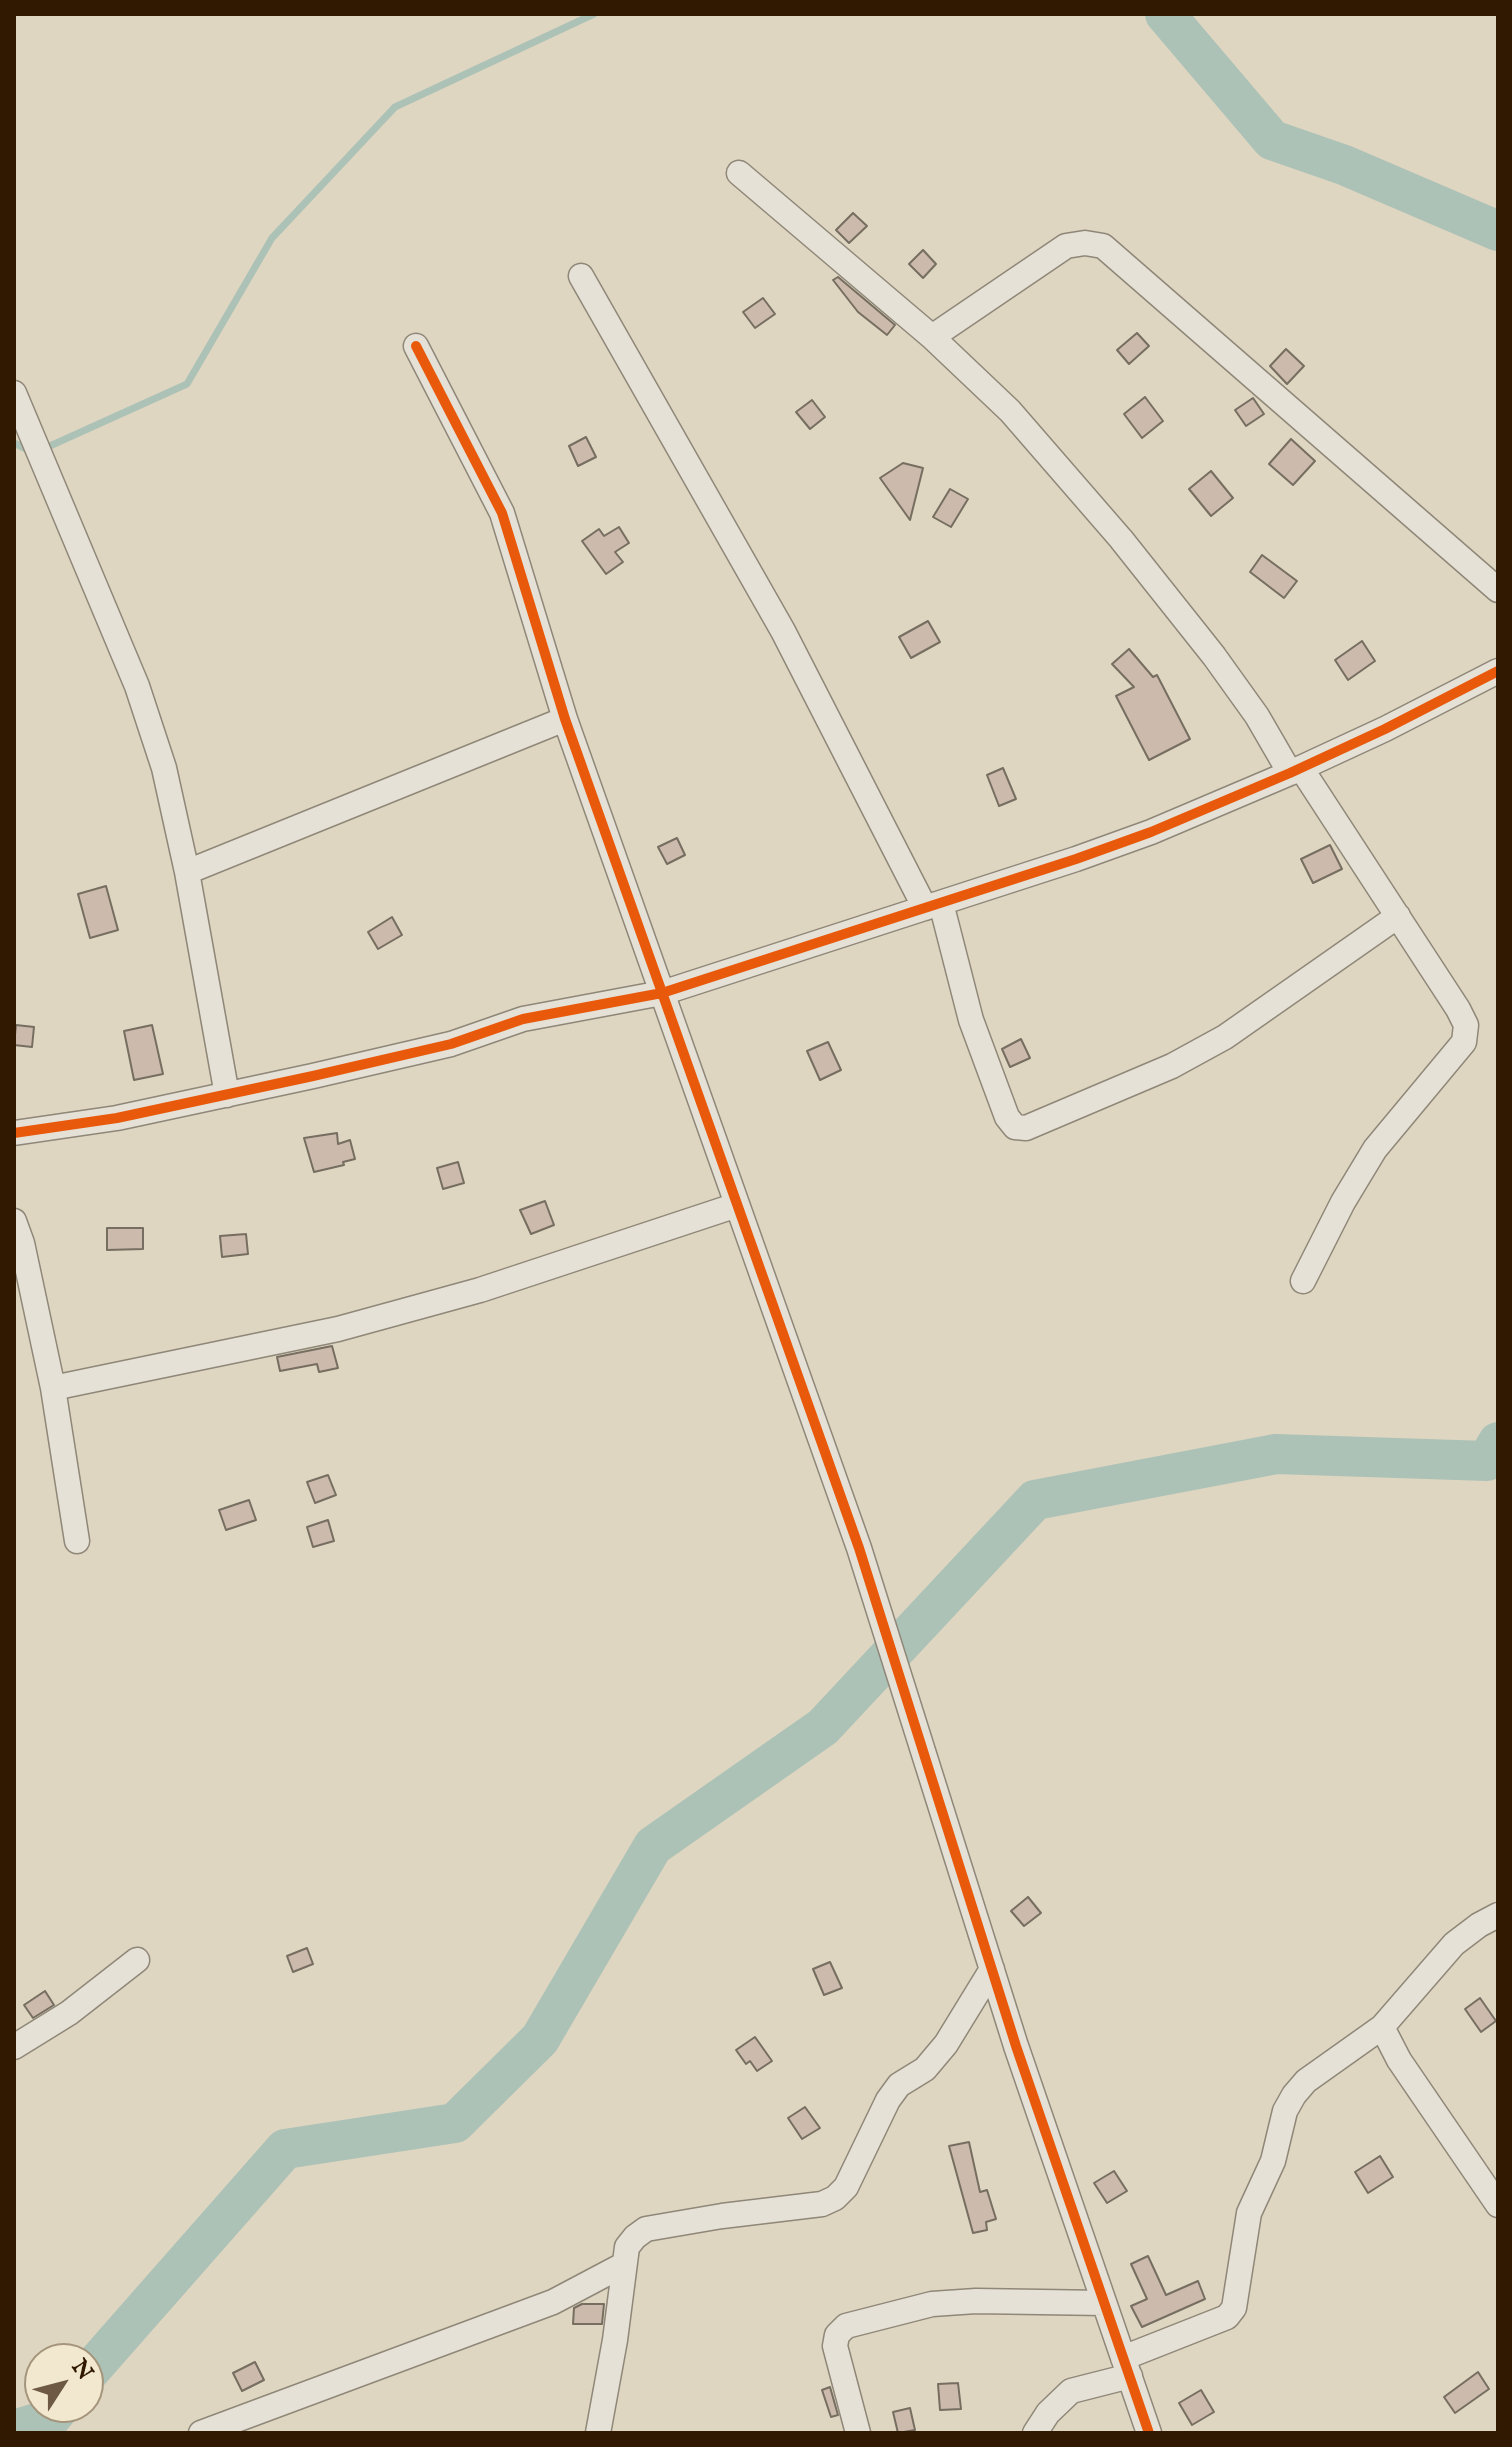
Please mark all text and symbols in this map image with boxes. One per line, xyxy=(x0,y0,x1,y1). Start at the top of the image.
north arrow xyxy=(24,2343,104,2423)
text: N xyxy=(65,2354,99,2386)

